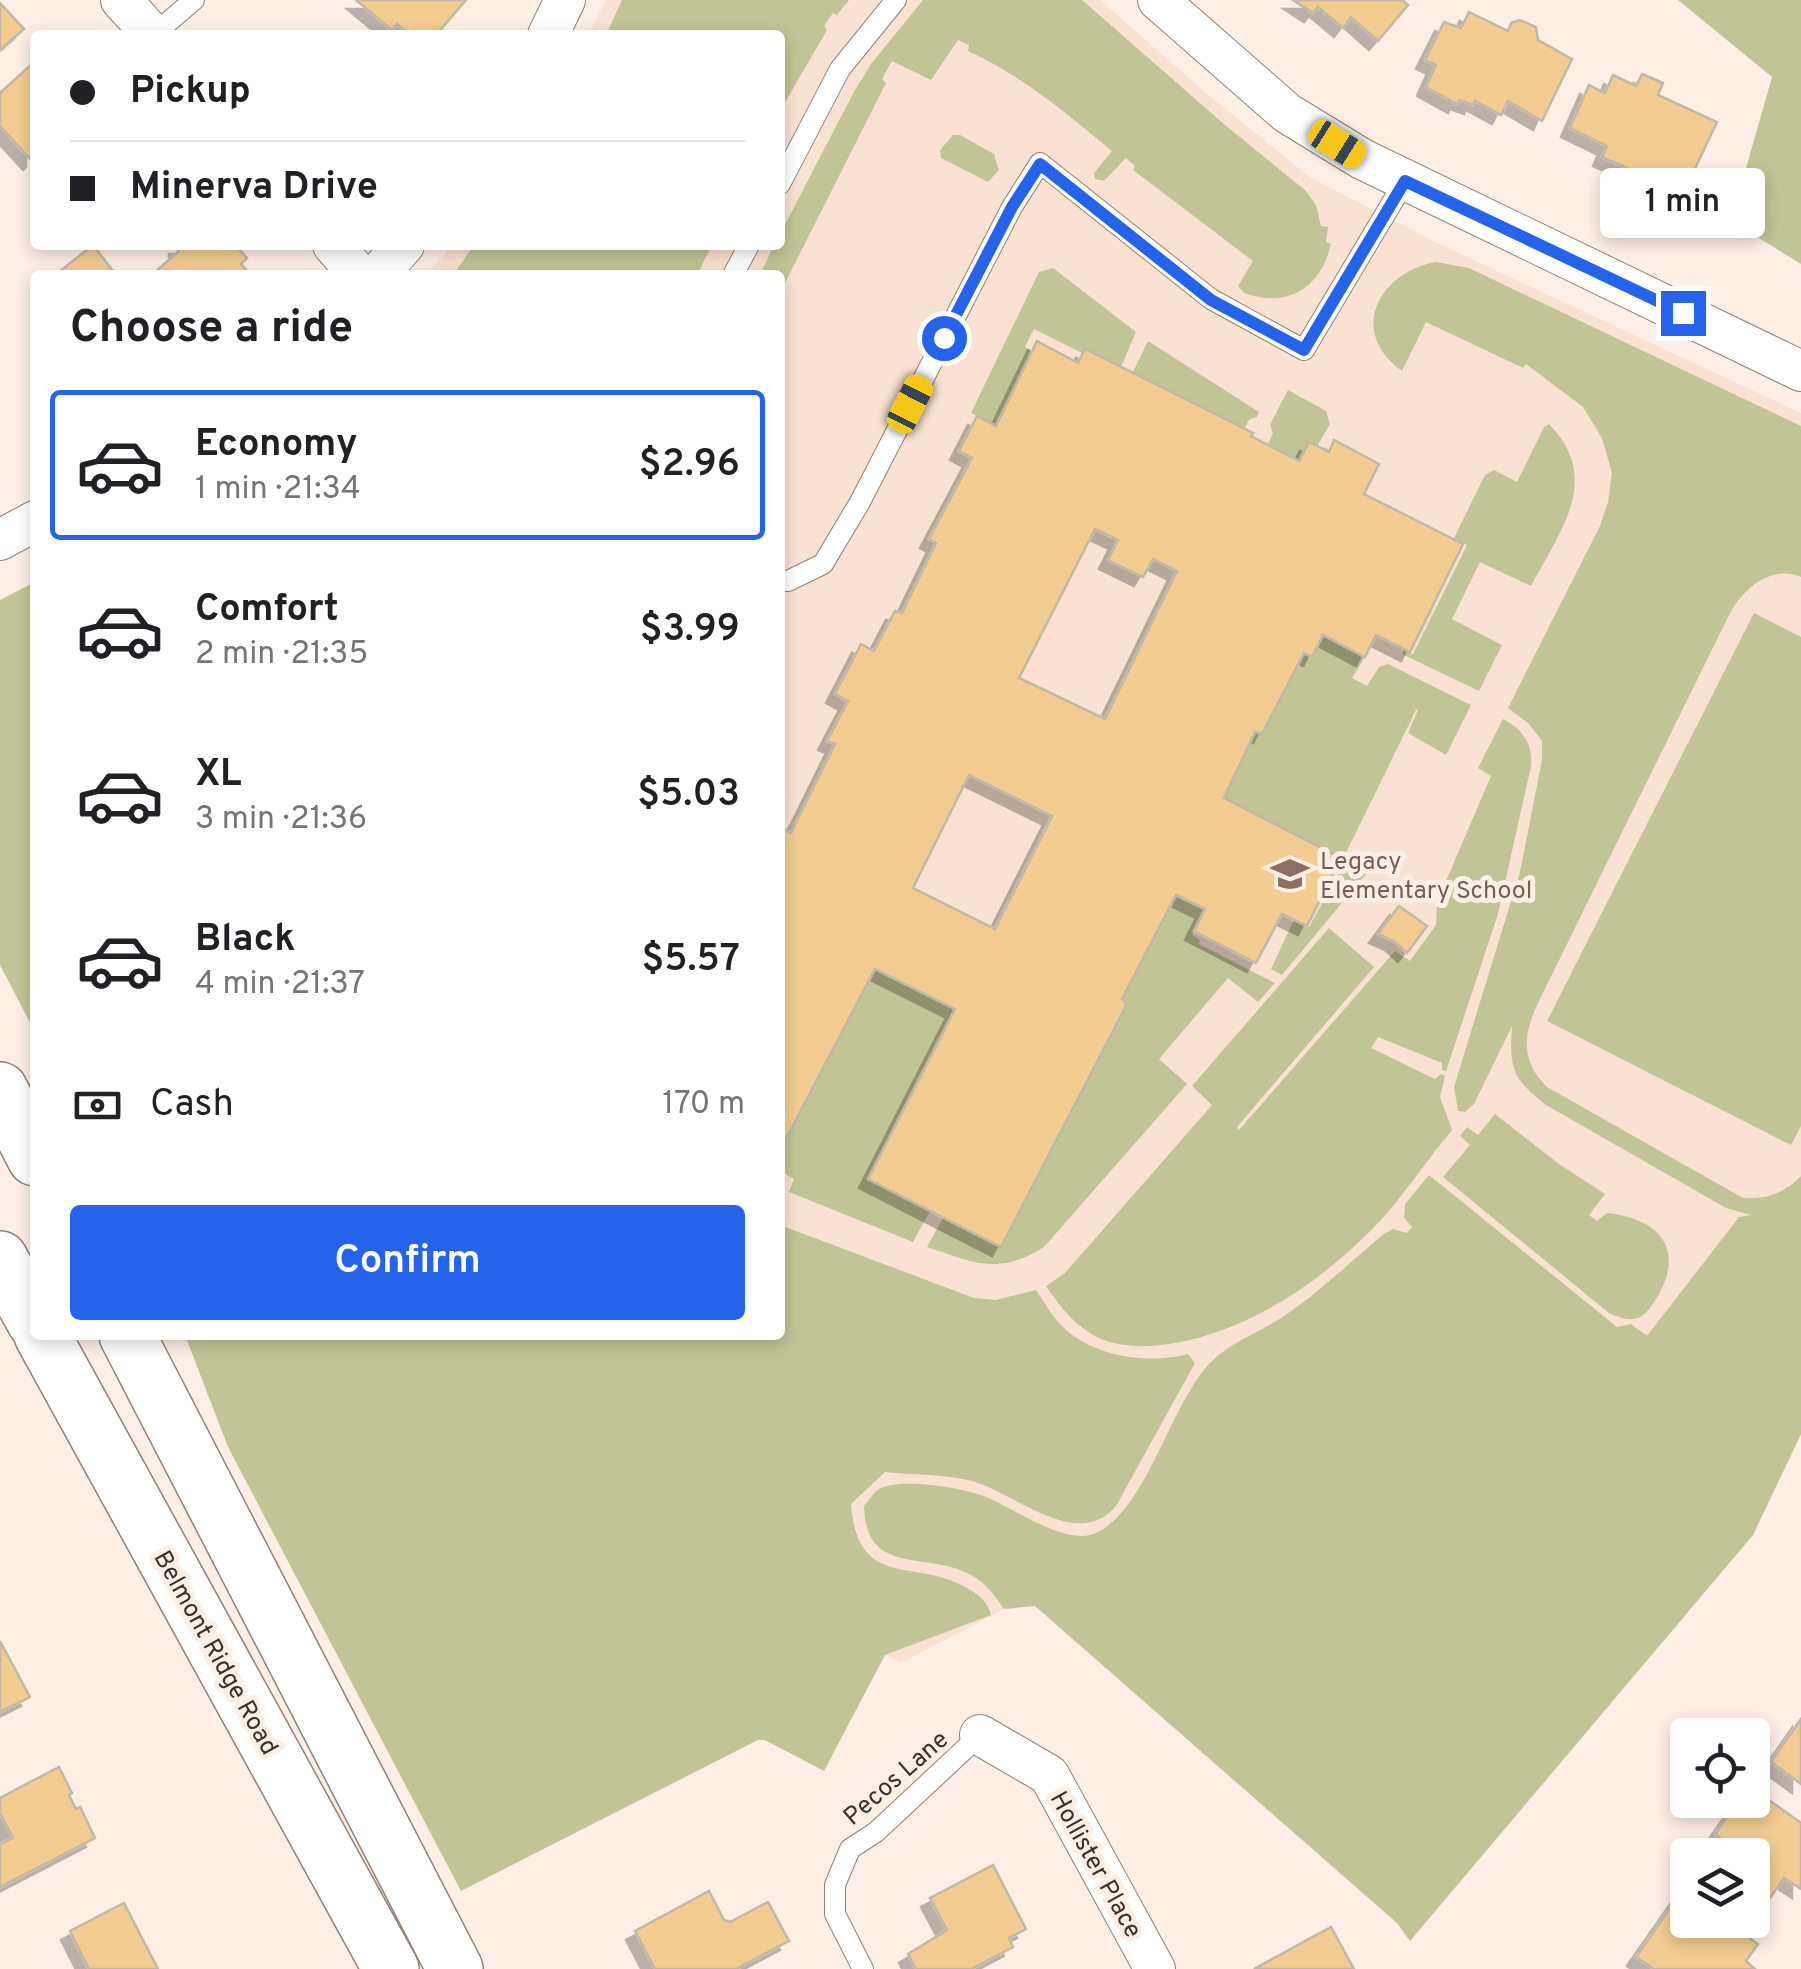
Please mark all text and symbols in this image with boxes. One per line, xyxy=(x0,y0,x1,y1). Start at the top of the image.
text: Pickup xyxy=(130,68,251,117)
car xyxy=(1304,115,1370,173)
text: Minerva Drive xyxy=(130,164,378,213)
callout: 1 min xyxy=(1600,168,1766,238)
text: 1 min xyxy=(1645,183,1720,223)
route end xyxy=(1661,291,1706,336)
text: Choose a ride xyxy=(70,301,353,358)
route start xyxy=(922,316,967,361)
car xyxy=(883,370,937,438)
icon: car xyxy=(75,420,165,510)
text: Economy xyxy=(195,421,357,470)
text: $2.96 xyxy=(639,441,740,490)
text: 1 min · 21:34 xyxy=(195,470,361,510)
icon: car xyxy=(75,585,165,675)
text: Comfort xyxy=(195,586,339,635)
text: $3.99 xyxy=(640,606,740,655)
text: 2 min · 21:35 xyxy=(195,635,368,675)
icon: car xyxy=(75,750,165,840)
text: XL xyxy=(195,751,242,800)
text: $5.03 xyxy=(637,771,740,820)
text: 3 min · 21:36 xyxy=(195,800,367,840)
place label: Legacy Elementary School xyxy=(1320,847,1532,908)
school or university icon: Legacy Elementary School xyxy=(1269,853,1311,895)
icon: car xyxy=(75,915,165,1005)
text: Black xyxy=(195,916,295,965)
text: $5.57 xyxy=(642,936,740,985)
text: 4 min · 21:37 xyxy=(195,965,365,1005)
icon: cash xyxy=(70,1078,125,1133)
text: Cash xyxy=(150,1081,234,1130)
text: 170 m xyxy=(662,1085,745,1125)
button: Confirm xyxy=(70,1205,745,1320)
street label: Belmont Ridge Road xyxy=(145,1545,284,1761)
map controls xyxy=(1670,1718,1770,1938)
button: locate xyxy=(1670,1718,1770,1818)
street label: Pecos Lane xyxy=(838,1725,956,1834)
street label: Hollister Place xyxy=(1041,1786,1148,1944)
button: layers xyxy=(1670,1838,1770,1938)

